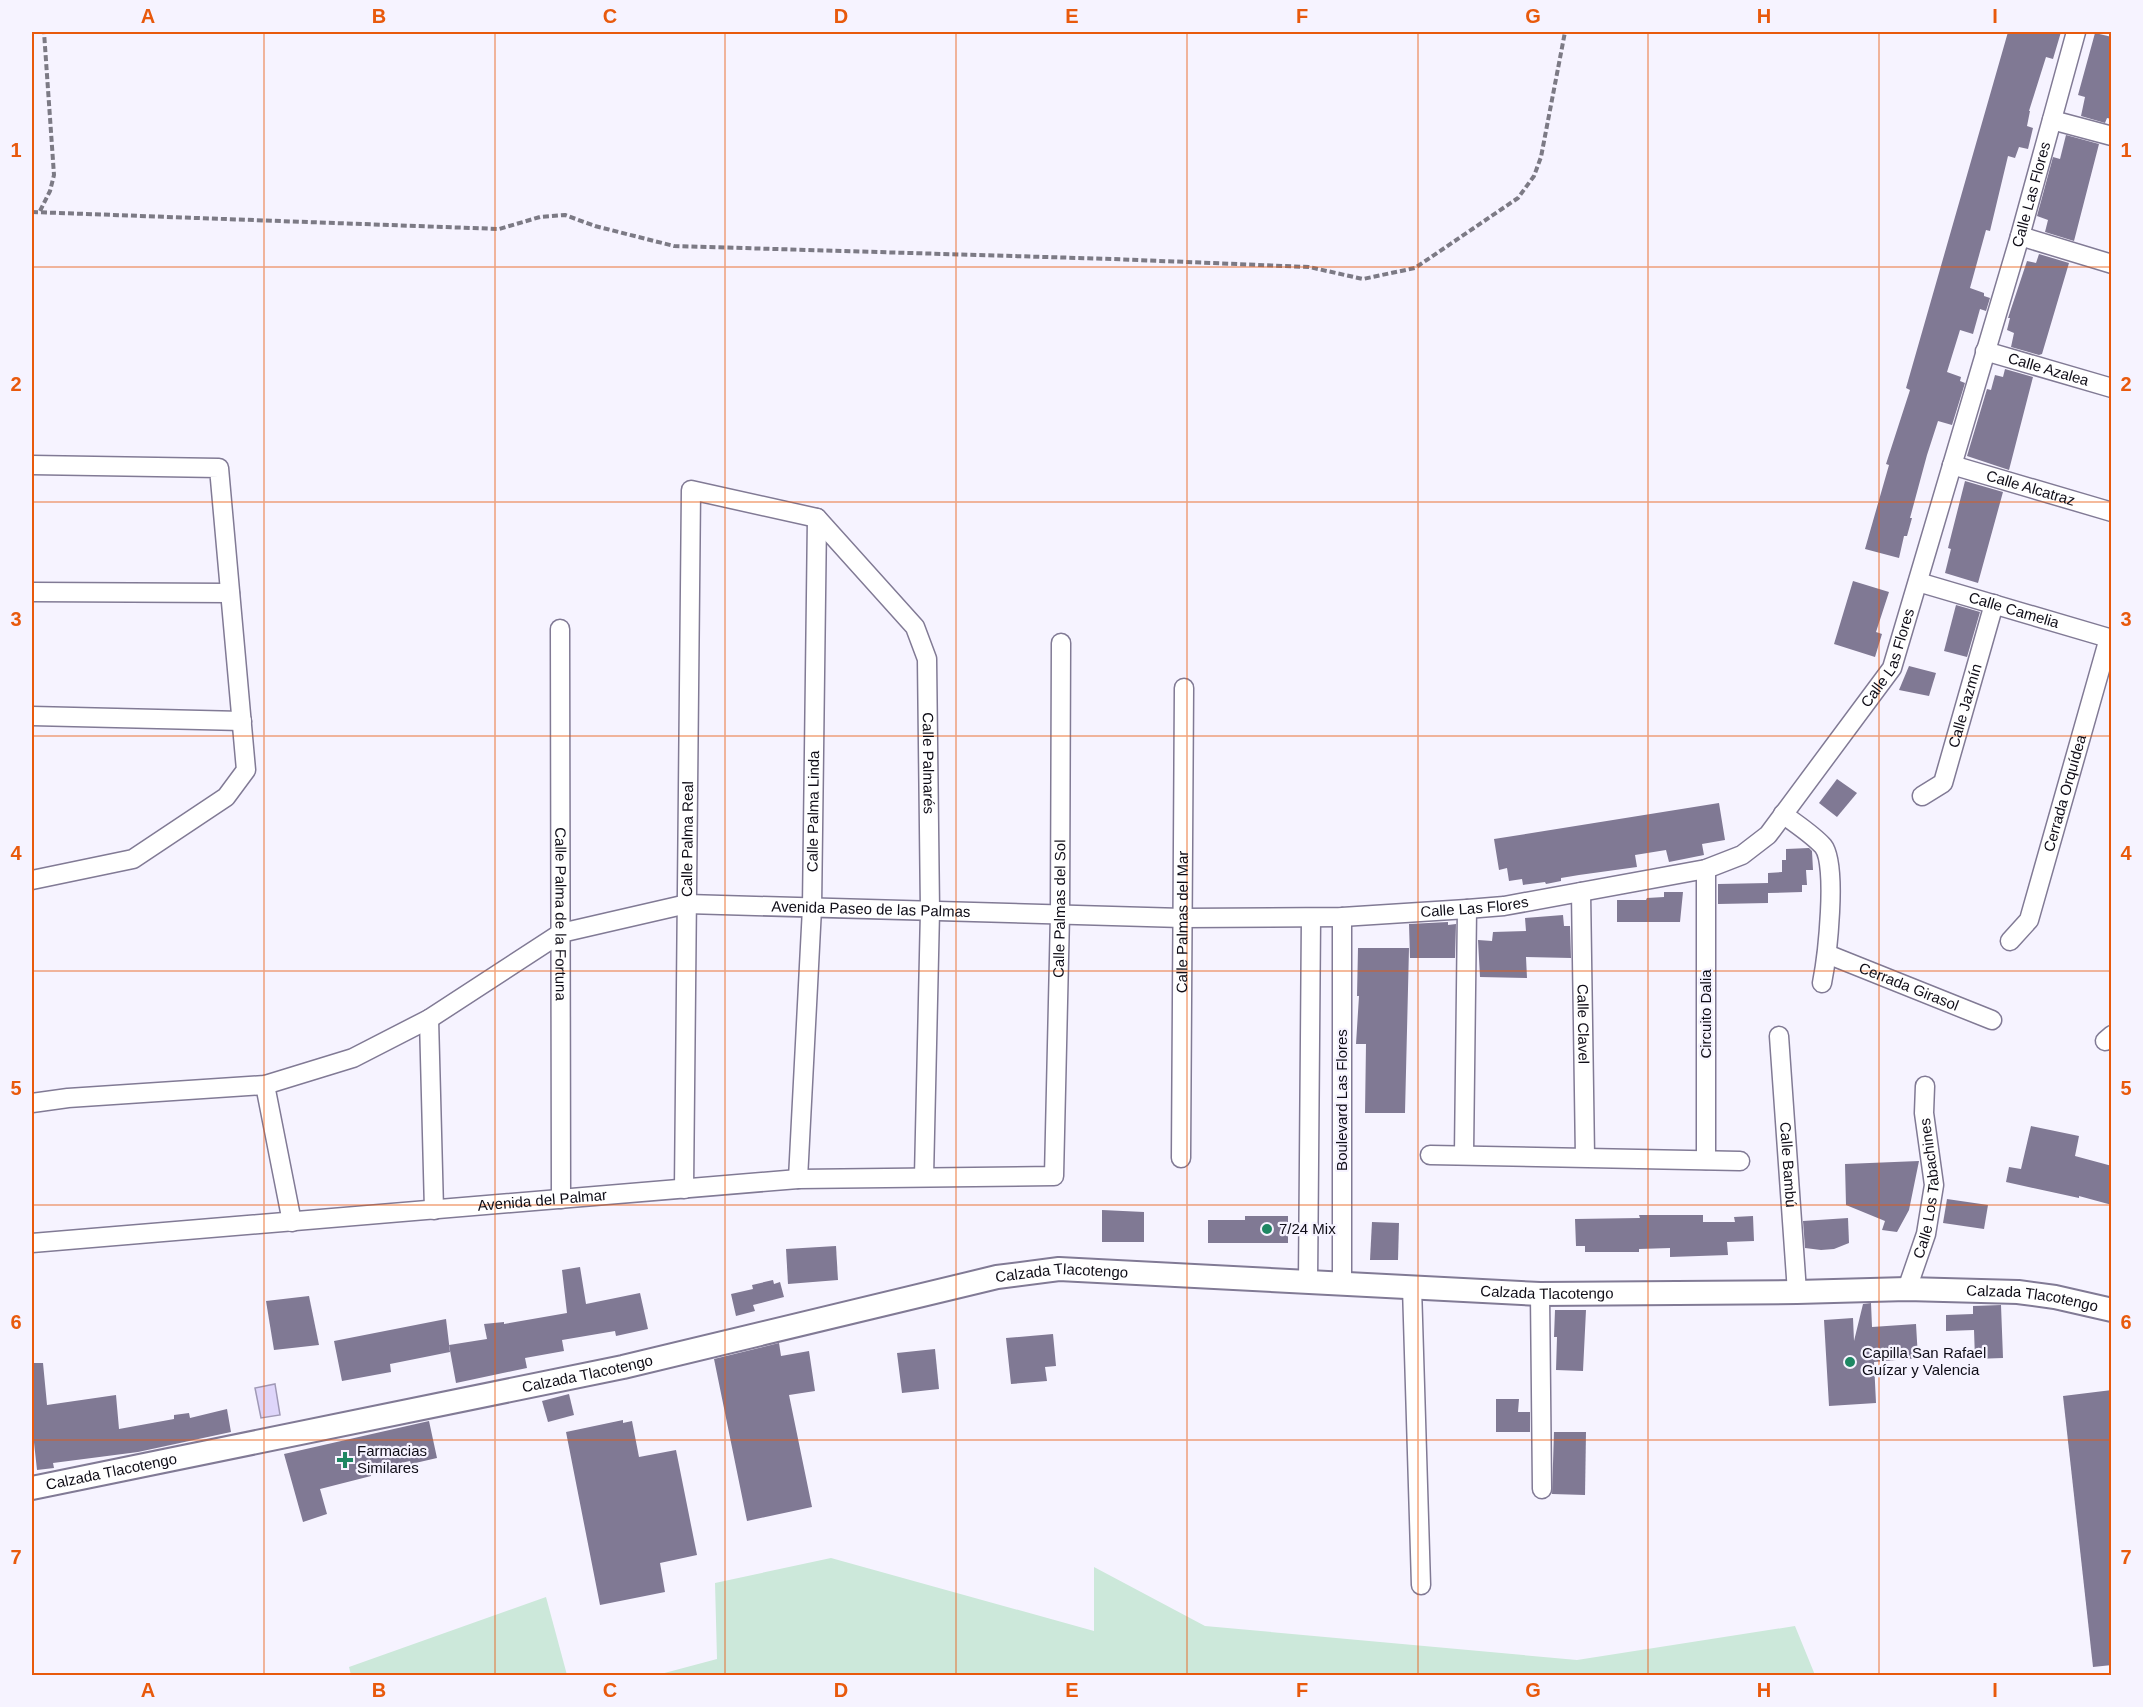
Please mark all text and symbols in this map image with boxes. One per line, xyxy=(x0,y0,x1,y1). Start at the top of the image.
text: A xyxy=(141,5,155,27)
text: B xyxy=(372,5,386,27)
text: C xyxy=(603,5,617,27)
text: D xyxy=(834,5,848,27)
text: E xyxy=(1065,5,1079,27)
text: F xyxy=(1296,5,1308,27)
text: G xyxy=(1525,5,1541,27)
text: H xyxy=(1757,5,1771,27)
text: I xyxy=(1992,5,1998,27)
text: 1 xyxy=(10,139,22,161)
text: 1 xyxy=(2120,139,2132,161)
street label: Calle Las Flores xyxy=(2008,140,2053,249)
street label: Calle Azalea xyxy=(2006,349,2092,389)
text: 2 xyxy=(10,373,22,395)
text: 2 xyxy=(2120,373,2132,395)
street label: Calle Alcatraz xyxy=(1984,467,2077,509)
street label: Calle Camelia xyxy=(1967,588,2062,631)
street label: Calle Las Flores xyxy=(1857,606,1917,710)
text: 3 xyxy=(10,608,22,630)
text: 3 xyxy=(2120,608,2132,630)
street label: Calle Jazmín xyxy=(1944,662,1985,750)
street label: Calle Palmarés xyxy=(920,712,938,814)
street label: Cerrada Orquídea xyxy=(2040,732,2089,854)
street label: Calle Palma Linda xyxy=(803,750,822,872)
street label: Calle Palma Real xyxy=(678,781,696,897)
street label: Calle Palma de la Fortuna xyxy=(552,827,570,1001)
street label: Calle Palmas del Sol xyxy=(1050,839,1068,978)
text: 4 xyxy=(10,842,22,864)
text: 4 xyxy=(2120,842,2132,864)
street label: Calle Palmas del Mar xyxy=(1173,851,1191,993)
street label: Calle Las Flores xyxy=(1420,893,1530,920)
street label: Avenida Paseo de las Palmas xyxy=(771,897,971,920)
street label: Cerrada Girasol xyxy=(1857,959,1961,1014)
street label: Circuito Dalia xyxy=(1697,969,1714,1059)
street label: Calle Clavel xyxy=(1574,984,1593,1064)
street label: Boulevard Las Flores xyxy=(1333,1029,1350,1171)
text: 5 xyxy=(10,1077,22,1099)
text: 5 xyxy=(2120,1077,2132,1099)
street label: Calle Los Tabachines xyxy=(1909,1117,1942,1261)
street label: Calle Bambú xyxy=(1777,1121,1800,1208)
street label: Avenida del Palmar xyxy=(477,1186,608,1214)
place label: 7/24 Mix xyxy=(1279,1220,1336,1237)
marker: 7/24 Mix xyxy=(1260,1222,1274,1236)
street label: Calzada Tlacotengo xyxy=(994,1260,1129,1285)
street label: Calzada Tlacotengo xyxy=(1480,1282,1614,1302)
street label: Calzada Tlacotengo xyxy=(1966,1282,2100,1315)
text: 6 xyxy=(10,1311,22,1333)
text: 6 xyxy=(2120,1311,2132,1333)
place label: Capilla San Rafael Guízar y Valencia xyxy=(1862,1344,1986,1378)
street label: Calzada Tlacotengo xyxy=(520,1351,654,1395)
marker: Capilla San Rafael Guízar y Valencia xyxy=(1843,1355,1857,1369)
place label: Farmacias Similares xyxy=(357,1442,427,1476)
street label: Calzada Tlacotengo xyxy=(44,1450,178,1493)
marker: Farmacias Similares xyxy=(338,1453,352,1467)
text: 7 xyxy=(10,1546,22,1568)
text: 7 xyxy=(2120,1546,2132,1568)
text: A xyxy=(141,1679,155,1701)
text: B xyxy=(372,1679,386,1701)
text: C xyxy=(603,1679,617,1701)
text: D xyxy=(834,1679,848,1701)
text: E xyxy=(1065,1679,1079,1701)
text: F xyxy=(1296,1679,1308,1701)
text: G xyxy=(1525,1679,1541,1701)
text: H xyxy=(1757,1679,1771,1701)
text: I xyxy=(1992,1679,1998,1701)

